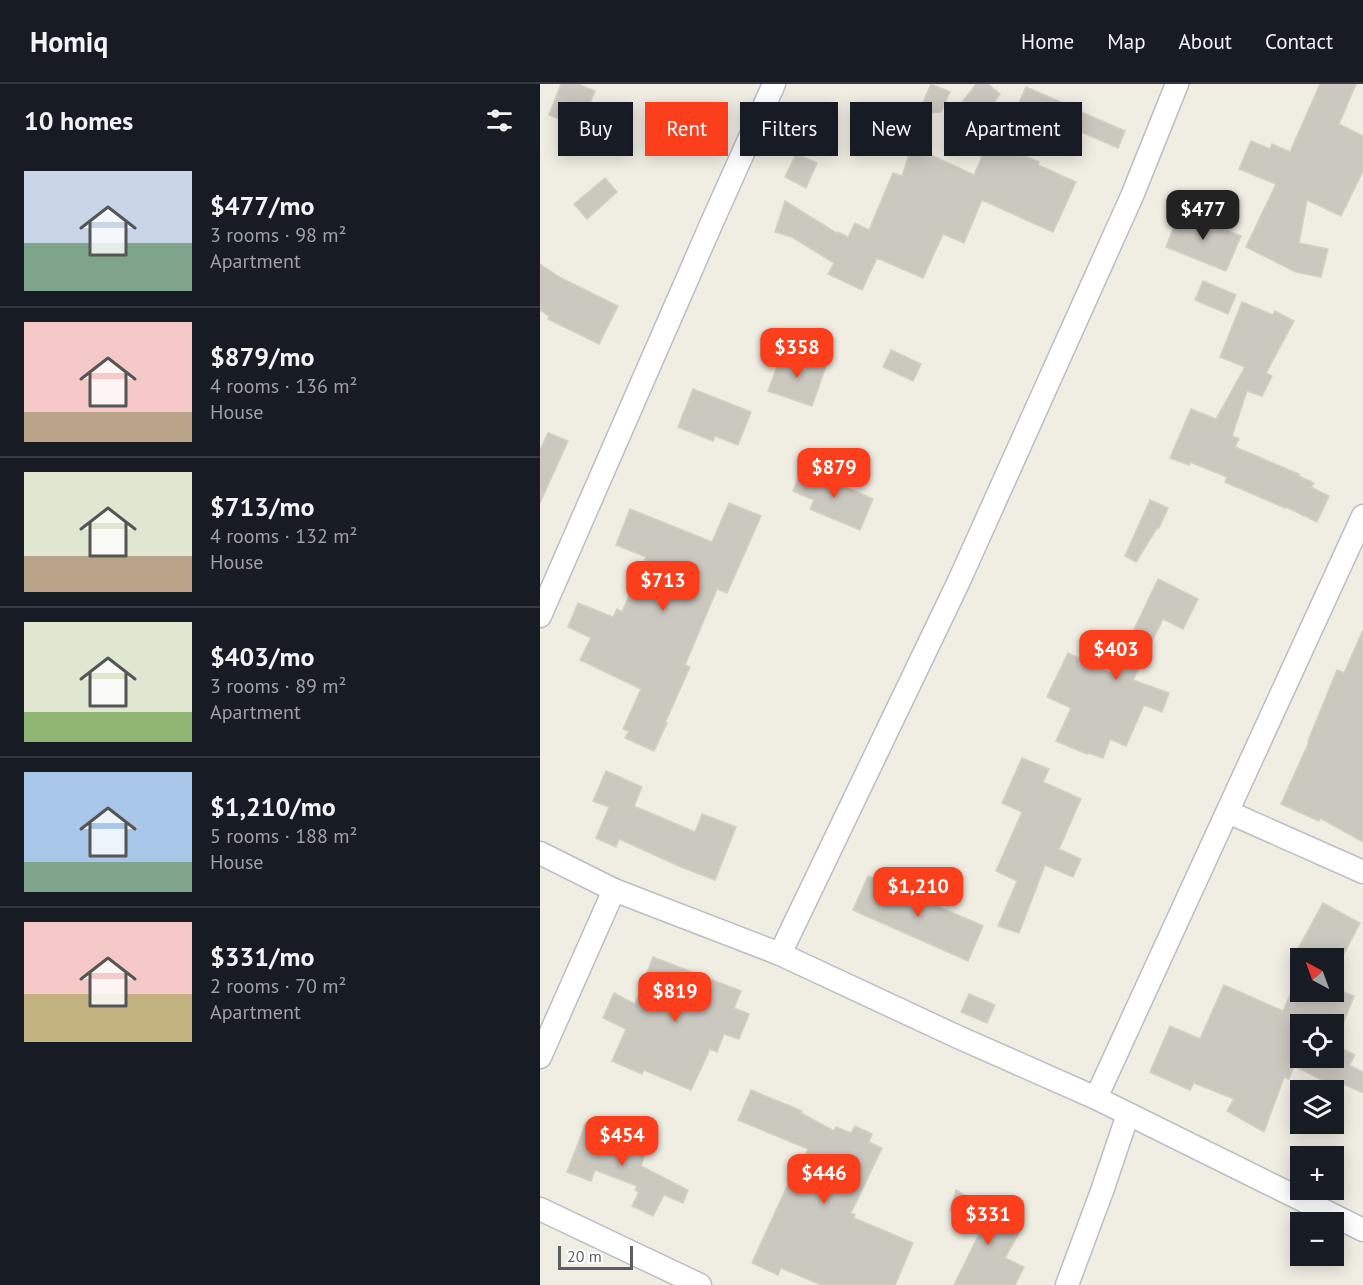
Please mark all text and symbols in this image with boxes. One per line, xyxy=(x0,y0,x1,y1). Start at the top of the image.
text: Homiq xyxy=(30,23,108,60)
text: Home xyxy=(1021,28,1074,55)
text: Map xyxy=(1107,28,1146,55)
text: About xyxy=(1179,28,1232,55)
text: Contact xyxy=(1265,28,1333,55)
chip: Buy xyxy=(558,102,633,156)
chip: Rent xyxy=(645,102,728,156)
chip: Filters xyxy=(740,102,838,156)
chip: New xyxy=(850,102,932,156)
chip: Apartment xyxy=(944,102,1082,156)
text: 10 homes xyxy=(24,104,133,137)
icon: filters xyxy=(483,104,516,137)
text: $477/mo xyxy=(210,189,314,222)
pin: $477 xyxy=(1167,190,1239,241)
icon: home xyxy=(72,195,144,267)
text: $477 xyxy=(1180,196,1226,222)
text: 3 rooms · 98 m² xyxy=(210,222,346,248)
text: Apartment xyxy=(210,248,301,274)
pin: $358 xyxy=(761,328,833,379)
text: $358 xyxy=(774,334,820,360)
text: $879/mo xyxy=(210,340,314,373)
icon: home xyxy=(72,346,144,418)
text: 4 rooms · 136 m² xyxy=(210,373,357,399)
text: House xyxy=(210,399,264,425)
pin: $879 xyxy=(798,448,870,499)
text: $879 xyxy=(811,454,857,480)
text: $713/mo xyxy=(210,490,314,523)
icon: home xyxy=(72,496,144,568)
text: 4 rooms · 132 m² xyxy=(210,523,357,549)
text: House xyxy=(210,549,264,575)
pin: $713 xyxy=(627,561,699,612)
text: $713 xyxy=(640,567,686,593)
pin: $403 xyxy=(1080,630,1152,681)
text: $403 xyxy=(1093,636,1139,662)
text: $403/mo xyxy=(210,640,314,673)
icon: home xyxy=(72,646,144,718)
text: 3 rooms · 89 m² xyxy=(210,673,346,699)
text: Apartment xyxy=(210,699,301,725)
text: $1,210/mo xyxy=(210,790,336,823)
icon: home xyxy=(72,796,144,868)
text: 5 rooms · 188 m² xyxy=(210,823,357,849)
text: House xyxy=(210,849,264,875)
pin: $1,210 xyxy=(869,867,967,918)
text: $1,210 xyxy=(887,873,949,899)
text: $331/mo xyxy=(210,940,314,973)
icon: home xyxy=(72,946,144,1018)
north arrow xyxy=(1290,948,1344,1002)
map controls xyxy=(1290,948,1344,1266)
pin: $819 xyxy=(639,972,711,1023)
text: 2 rooms · 70 m² xyxy=(210,973,346,999)
text: $819 xyxy=(652,978,698,1004)
text: Apartment xyxy=(210,999,301,1025)
button: locate xyxy=(1290,1014,1344,1068)
button: layers xyxy=(1290,1080,1344,1134)
pin: $454 xyxy=(586,1116,658,1167)
text: $454 xyxy=(599,1122,645,1148)
button: + xyxy=(1290,1146,1344,1200)
pin: $446 xyxy=(788,1154,860,1205)
text: $446 xyxy=(801,1160,847,1186)
pin: $331 xyxy=(952,1195,1024,1246)
text: $331 xyxy=(965,1201,1011,1227)
button: − xyxy=(1290,1212,1344,1266)
scale bar xyxy=(558,1243,633,1270)
text: 20 m xyxy=(567,1246,602,1266)

